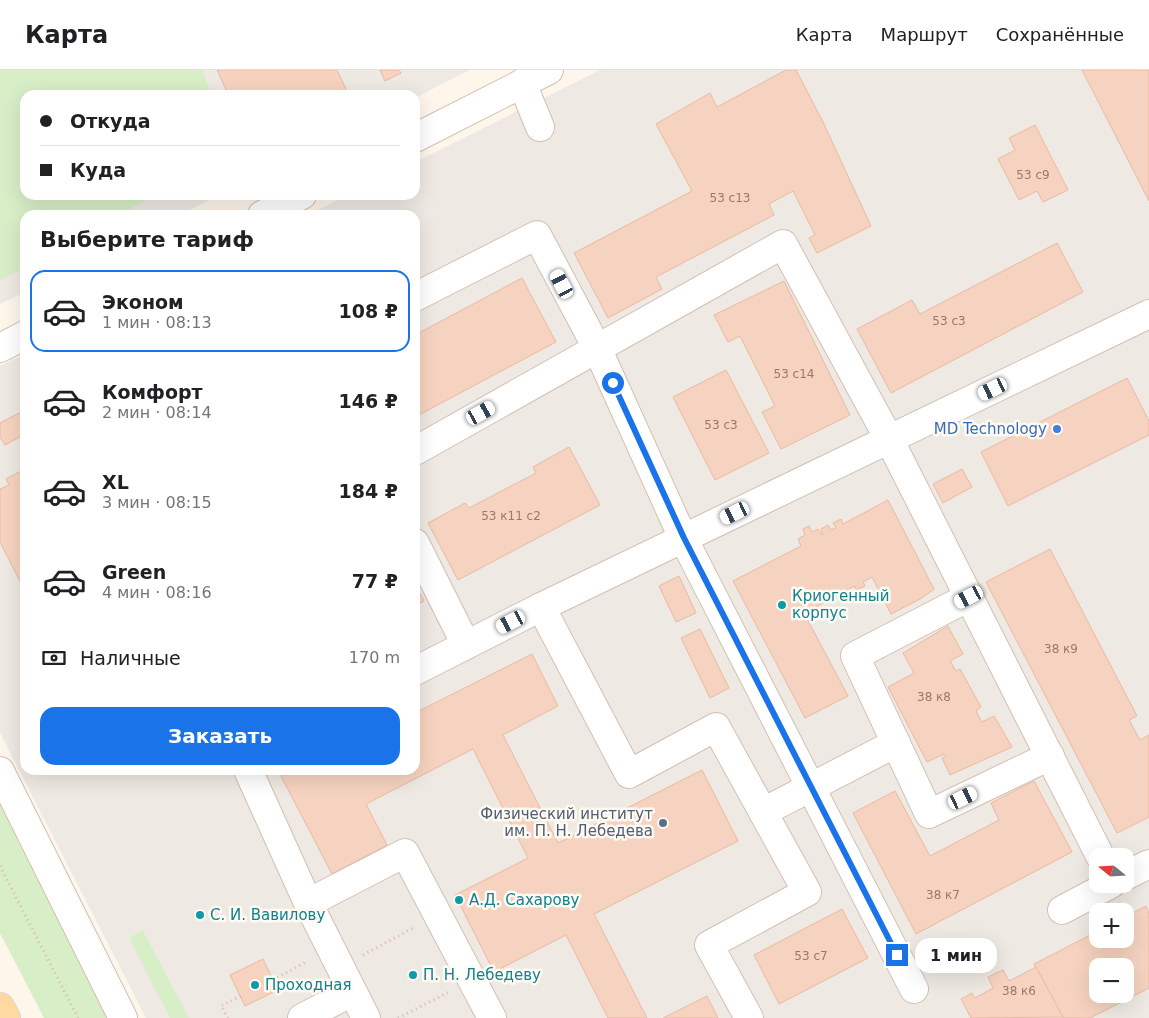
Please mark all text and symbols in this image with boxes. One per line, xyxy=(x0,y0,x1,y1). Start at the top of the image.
text: Карта xyxy=(25,21,108,49)
text: Карта xyxy=(796,24,853,45)
text: Маршрут xyxy=(881,24,968,45)
text: Сохранённые xyxy=(996,24,1124,45)
text: Откуда xyxy=(70,110,151,132)
text: Куда xyxy=(70,159,126,181)
house number: 53 с9 xyxy=(1016,168,1050,182)
house number: 53 с13 xyxy=(710,191,750,205)
text: Выберите тариф xyxy=(40,227,254,252)
car xyxy=(548,267,575,301)
icon: car xyxy=(42,289,87,334)
text: Эконом xyxy=(102,291,184,313)
text: 108 ₽ xyxy=(339,300,398,322)
text: 1 мин · 08:13 xyxy=(102,313,212,332)
house number: 53 с3 xyxy=(932,314,966,328)
house number: 53 с14 xyxy=(774,367,814,381)
route start xyxy=(602,372,624,394)
car xyxy=(976,376,1009,402)
icon: car xyxy=(42,379,87,424)
text: Комфорт xyxy=(102,381,203,403)
text: 146 ₽ xyxy=(339,390,398,412)
car xyxy=(464,399,497,427)
text: 2 мин · 08:14 xyxy=(102,403,212,422)
house number: 53 с3 xyxy=(704,418,738,432)
place label: MD Technology xyxy=(934,420,1047,438)
marker: MD Technology xyxy=(1051,423,1063,435)
icon: car xyxy=(42,469,87,514)
text: XL xyxy=(102,471,129,493)
text: 184 ₽ xyxy=(339,480,398,502)
text: 3 мин · 08:15 xyxy=(102,493,212,512)
car xyxy=(718,500,751,526)
house number: 53 к11 с2 xyxy=(481,509,541,523)
icon: car xyxy=(42,559,87,604)
text: Green xyxy=(102,561,166,583)
text: 77 ₽ xyxy=(352,570,398,592)
text: 4 мин · 08:16 xyxy=(102,583,212,602)
car xyxy=(952,584,985,610)
place label: Криогенный корпус xyxy=(792,587,889,622)
marker: Криогенный корпус xyxy=(776,599,788,611)
car xyxy=(494,609,527,635)
house number: 38 к9 xyxy=(1044,642,1078,656)
icon: cash xyxy=(40,644,68,672)
text: Наличные xyxy=(80,647,181,669)
text: 170 m xyxy=(349,648,400,667)
house number: 38 к8 xyxy=(917,690,951,704)
button: Заказать xyxy=(40,707,400,765)
car xyxy=(946,785,979,811)
place label: Физический институт им. П. Н. Лебедева xyxy=(480,805,653,840)
marker: Физический институт им. П. Н. Лебедева xyxy=(657,817,669,829)
north arrow xyxy=(1089,848,1134,892)
map controls xyxy=(1089,848,1134,1003)
house number: 38 к7 xyxy=(926,888,960,902)
place label: А.Д. Сахарову xyxy=(469,891,580,909)
marker: А.Д. Сахарову xyxy=(453,894,465,906)
button: + xyxy=(1089,903,1134,948)
place label: С. И. Вавилову xyxy=(210,906,325,924)
marker: С. И. Вавилову xyxy=(194,909,206,921)
callout: 1 мин xyxy=(914,938,997,972)
route end xyxy=(886,944,908,966)
text: 1 мин xyxy=(930,946,982,965)
house number: 53 с7 xyxy=(794,949,828,963)
button: − xyxy=(1089,958,1134,1003)
place label: П. Н. Лебедеву xyxy=(423,966,541,984)
marker: П. Н. Лебедеву xyxy=(407,969,419,981)
place label: Проходная xyxy=(265,976,351,994)
marker: Проходная xyxy=(249,979,261,991)
house number: 38 к6 xyxy=(1002,984,1036,998)

